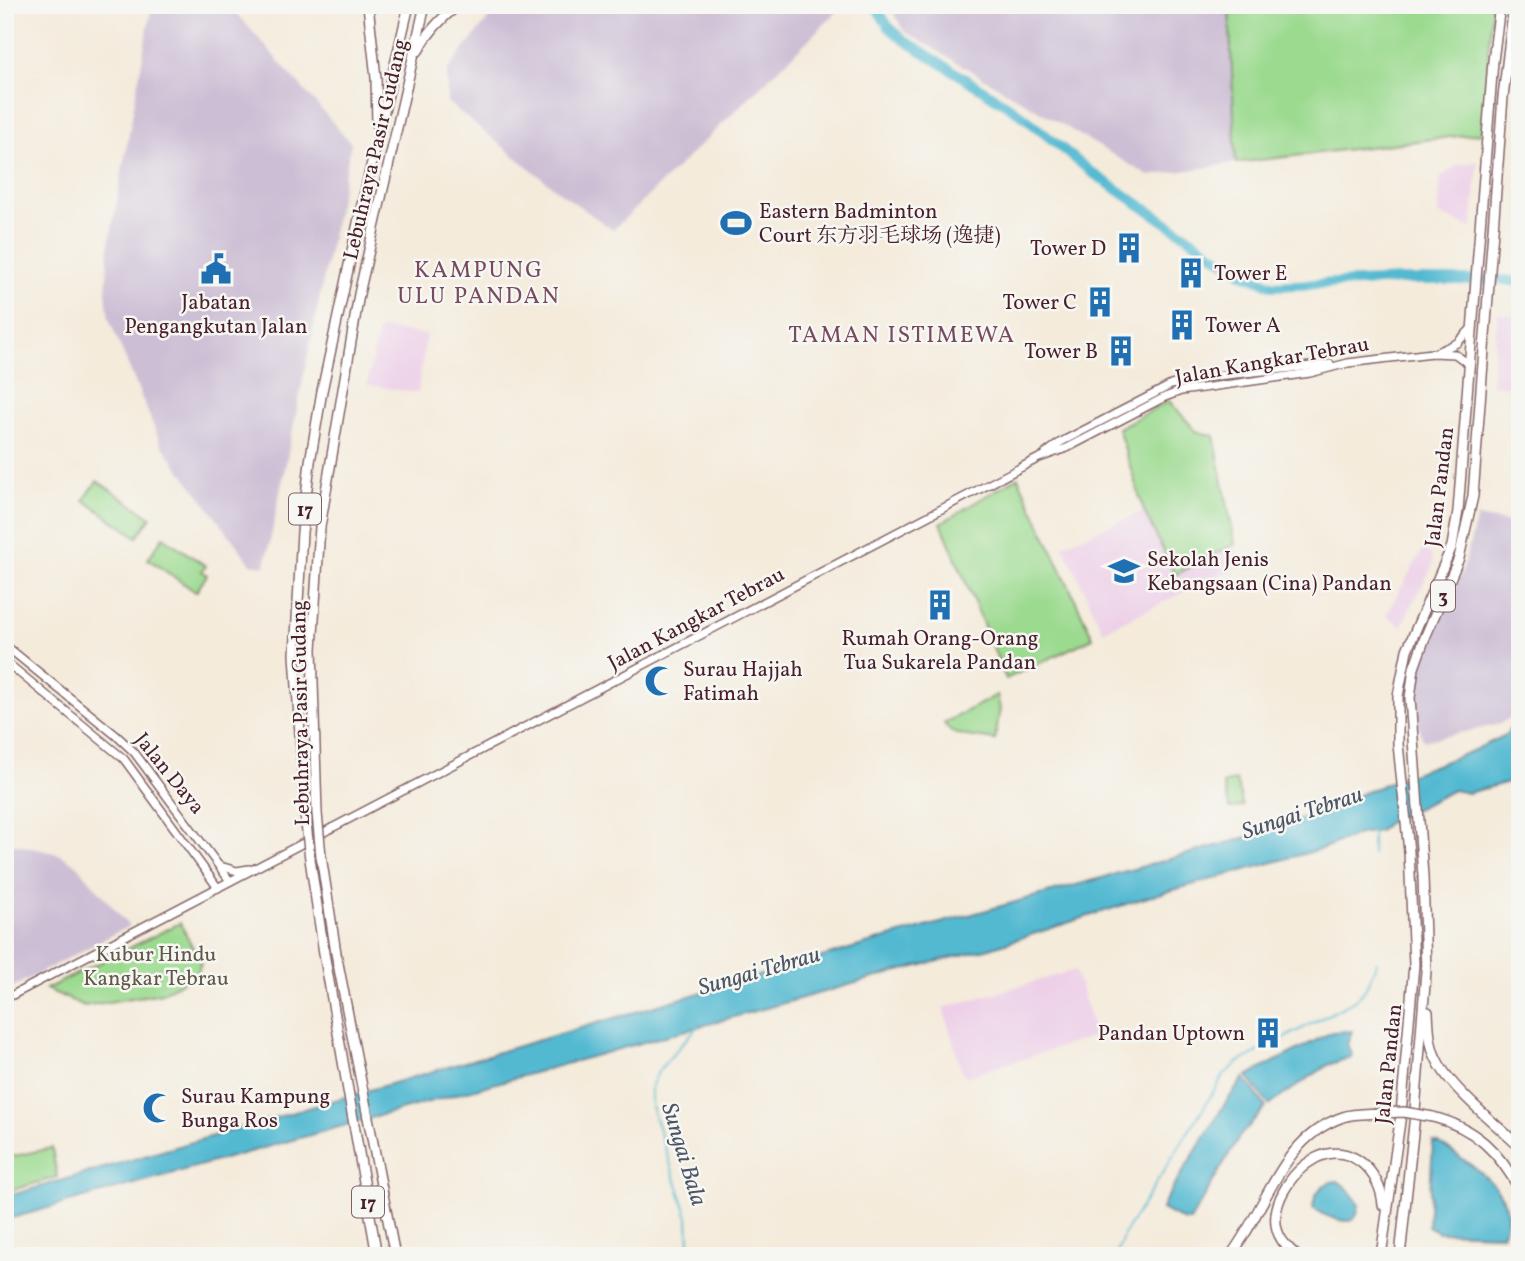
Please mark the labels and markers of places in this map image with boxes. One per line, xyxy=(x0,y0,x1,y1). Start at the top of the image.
place label: Eastern Badminton Court 东方羽毛球场 (逸捷) xyxy=(759,198,1001,251)
sports icon: Eastern Badminton Court 东方羽毛球场 (逸捷) xyxy=(719,206,753,240)
building icon: Tower D xyxy=(1112,231,1146,265)
place label: Tower D xyxy=(1030,235,1106,264)
public building icon: Jabatan Pengangkutan Jalan xyxy=(199,252,233,286)
building icon: Tower E xyxy=(1174,256,1208,290)
place label: Tower E xyxy=(1214,260,1287,289)
building icon: Tower C xyxy=(1083,285,1117,319)
place label: Jabatan Pengangkutan Jalan xyxy=(124,289,308,342)
place label: Tower C xyxy=(1003,289,1077,318)
building icon: Tower A xyxy=(1165,308,1199,342)
place label: Tower A xyxy=(1205,312,1281,341)
building icon: Tower B xyxy=(1104,334,1138,368)
place label: Tower B xyxy=(1024,338,1098,367)
place label: Sekolah Jenis Kebangsaan (Cina) Pandan xyxy=(1147,546,1392,599)
school or university icon: Sekolah Jenis Kebangsaan (Cina) Pandan xyxy=(1107,554,1141,588)
building icon: Rumah Orang-Orang Tua Sukarela Pandan xyxy=(923,588,957,622)
place label: Rumah Orang-Orang Tua Sukarela Pandan xyxy=(842,625,1038,678)
place label: Surau Hajjah Fatimah xyxy=(683,656,803,709)
mosque icon: Surau Hajjah Fatimah xyxy=(643,664,677,698)
building icon: Pandan Uptown xyxy=(1251,1016,1285,1050)
place label: Pandan Uptown xyxy=(1098,1020,1245,1049)
place label: Surau Kampung Bunga Ros xyxy=(181,1083,330,1136)
mosque icon: Surau Kampung Bunga Ros xyxy=(141,1091,175,1125)

